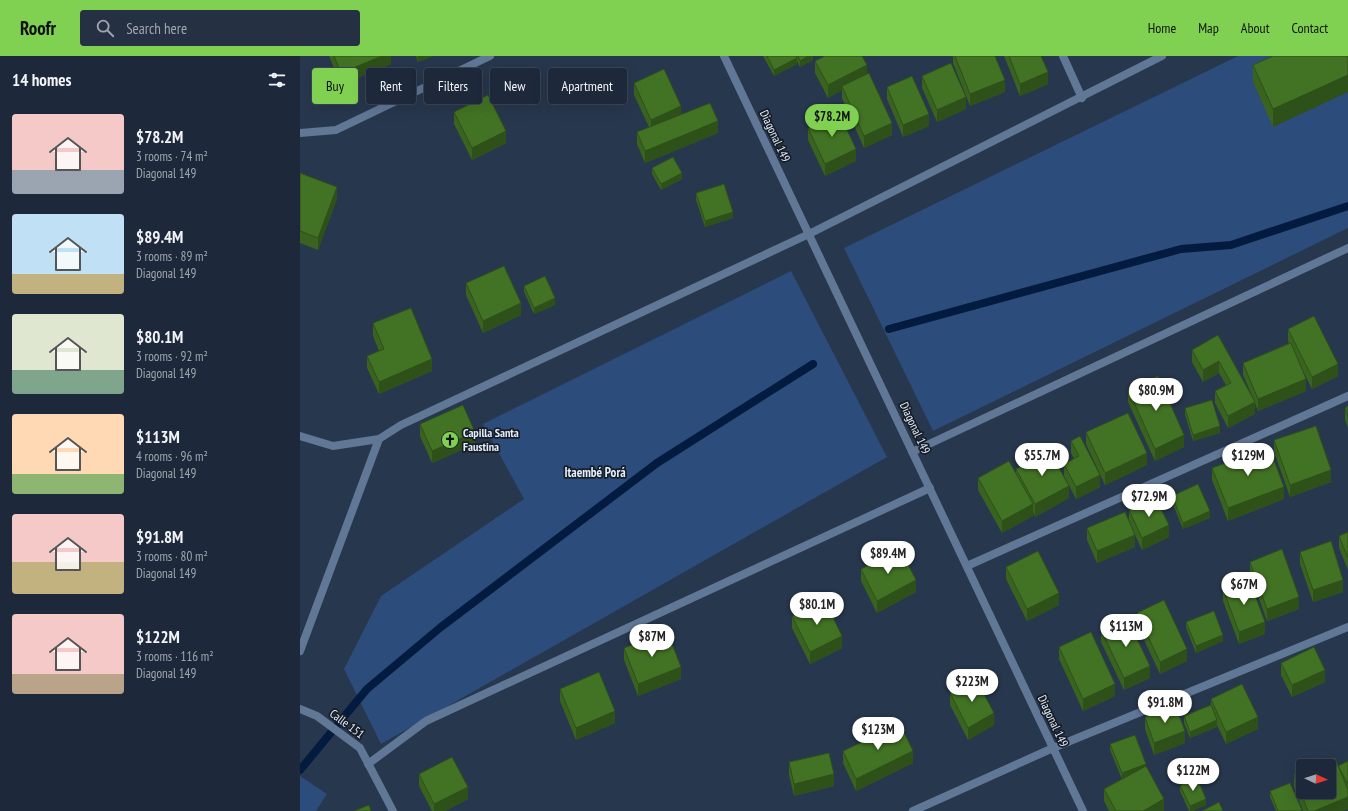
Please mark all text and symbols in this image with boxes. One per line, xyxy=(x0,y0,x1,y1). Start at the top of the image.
search box xyxy=(80,10,360,46)
text: Roofr xyxy=(20,16,56,40)
icon: search xyxy=(94,17,116,39)
text: Search here xyxy=(126,19,187,38)
text: Home xyxy=(1148,19,1176,37)
text: Map xyxy=(1198,19,1219,37)
text: About xyxy=(1241,19,1270,37)
text: Contact xyxy=(1292,19,1328,37)
chip: Buy xyxy=(312,68,358,104)
chip: Rent xyxy=(366,68,416,104)
chip: Filters xyxy=(424,68,482,104)
chip: New xyxy=(490,68,540,104)
chip: Apartment xyxy=(548,68,627,104)
text: 14 homes xyxy=(12,69,71,91)
icon: filters xyxy=(266,69,288,91)
pin: $78.2M xyxy=(799,104,865,138)
street label: Diagonal 149 xyxy=(757,107,794,164)
text: $78.2M xyxy=(814,108,850,125)
text: $78.2M xyxy=(136,126,183,148)
icon: home xyxy=(44,130,92,178)
text: 3 rooms · 74 m² xyxy=(136,148,208,165)
text: Diagonal 149 xyxy=(136,165,196,182)
text: $89.4M xyxy=(136,226,183,248)
icon: home xyxy=(44,230,92,278)
text: 3 rooms · 89 m² xyxy=(136,248,208,265)
text: Diagonal 149 xyxy=(136,265,196,282)
text: $80.1M xyxy=(136,326,183,348)
icon: home xyxy=(44,330,92,378)
text: 3 rooms · 92 m² xyxy=(136,348,208,365)
text: Diagonal 149 xyxy=(136,365,196,382)
pin: $80.9M xyxy=(1123,378,1189,412)
text: $80.9M xyxy=(1138,382,1174,399)
street label: Diagonal 149 xyxy=(897,399,934,456)
place label: Capilla Santa Faustina xyxy=(463,425,519,454)
text: $113M xyxy=(136,426,180,448)
icon: home xyxy=(44,430,92,478)
church icon: Capilla Santa Faustina xyxy=(440,430,460,450)
pin: $55.7M xyxy=(1009,443,1075,477)
pin: $129M xyxy=(1220,443,1276,477)
text: $55.7M xyxy=(1024,447,1060,464)
text: $129M xyxy=(1231,447,1265,464)
text: 4 rooms · 96 m² xyxy=(136,448,208,465)
district label: Itaembé Porá xyxy=(564,464,626,481)
text: Diagonal 149 xyxy=(136,465,196,482)
pin: $72.9M xyxy=(1116,484,1182,518)
text: $72.9M xyxy=(1131,488,1167,505)
text: $91.8M xyxy=(136,526,183,548)
icon: home xyxy=(44,530,92,578)
pin: $89.4M xyxy=(855,541,921,575)
text: $89.4M xyxy=(870,545,906,562)
text: 3 rooms · 80 m² xyxy=(136,548,208,565)
text: Diagonal 149 xyxy=(136,565,196,582)
pin: $67M xyxy=(1220,572,1268,606)
text: $67M xyxy=(1230,576,1258,593)
pin: $80.1M xyxy=(784,592,850,626)
text: $80.1M xyxy=(799,596,835,613)
pin: $113M xyxy=(1098,614,1154,648)
text: $113M xyxy=(1109,618,1143,635)
pin: $87M xyxy=(628,624,676,658)
text: $122M xyxy=(136,626,180,648)
text: $87M xyxy=(638,628,666,645)
icon: home xyxy=(44,630,92,678)
text: 3 rooms · 116 m² xyxy=(136,648,214,665)
text: Diagonal 149 xyxy=(136,665,196,682)
pin: $223M xyxy=(944,669,1000,703)
text: $223M xyxy=(955,673,989,690)
pin: $91.8M xyxy=(1132,690,1198,724)
street label: Diagonal 149 xyxy=(1035,692,1072,749)
text: $91.8M xyxy=(1147,694,1183,711)
street label: Calle 151 xyxy=(327,706,368,741)
pin: $123M xyxy=(850,717,906,751)
text: $123M xyxy=(861,721,895,738)
pin: $122M xyxy=(1165,758,1221,792)
north arrow xyxy=(1296,759,1336,799)
map controls xyxy=(1296,759,1336,799)
text: $122M xyxy=(1176,762,1210,779)

